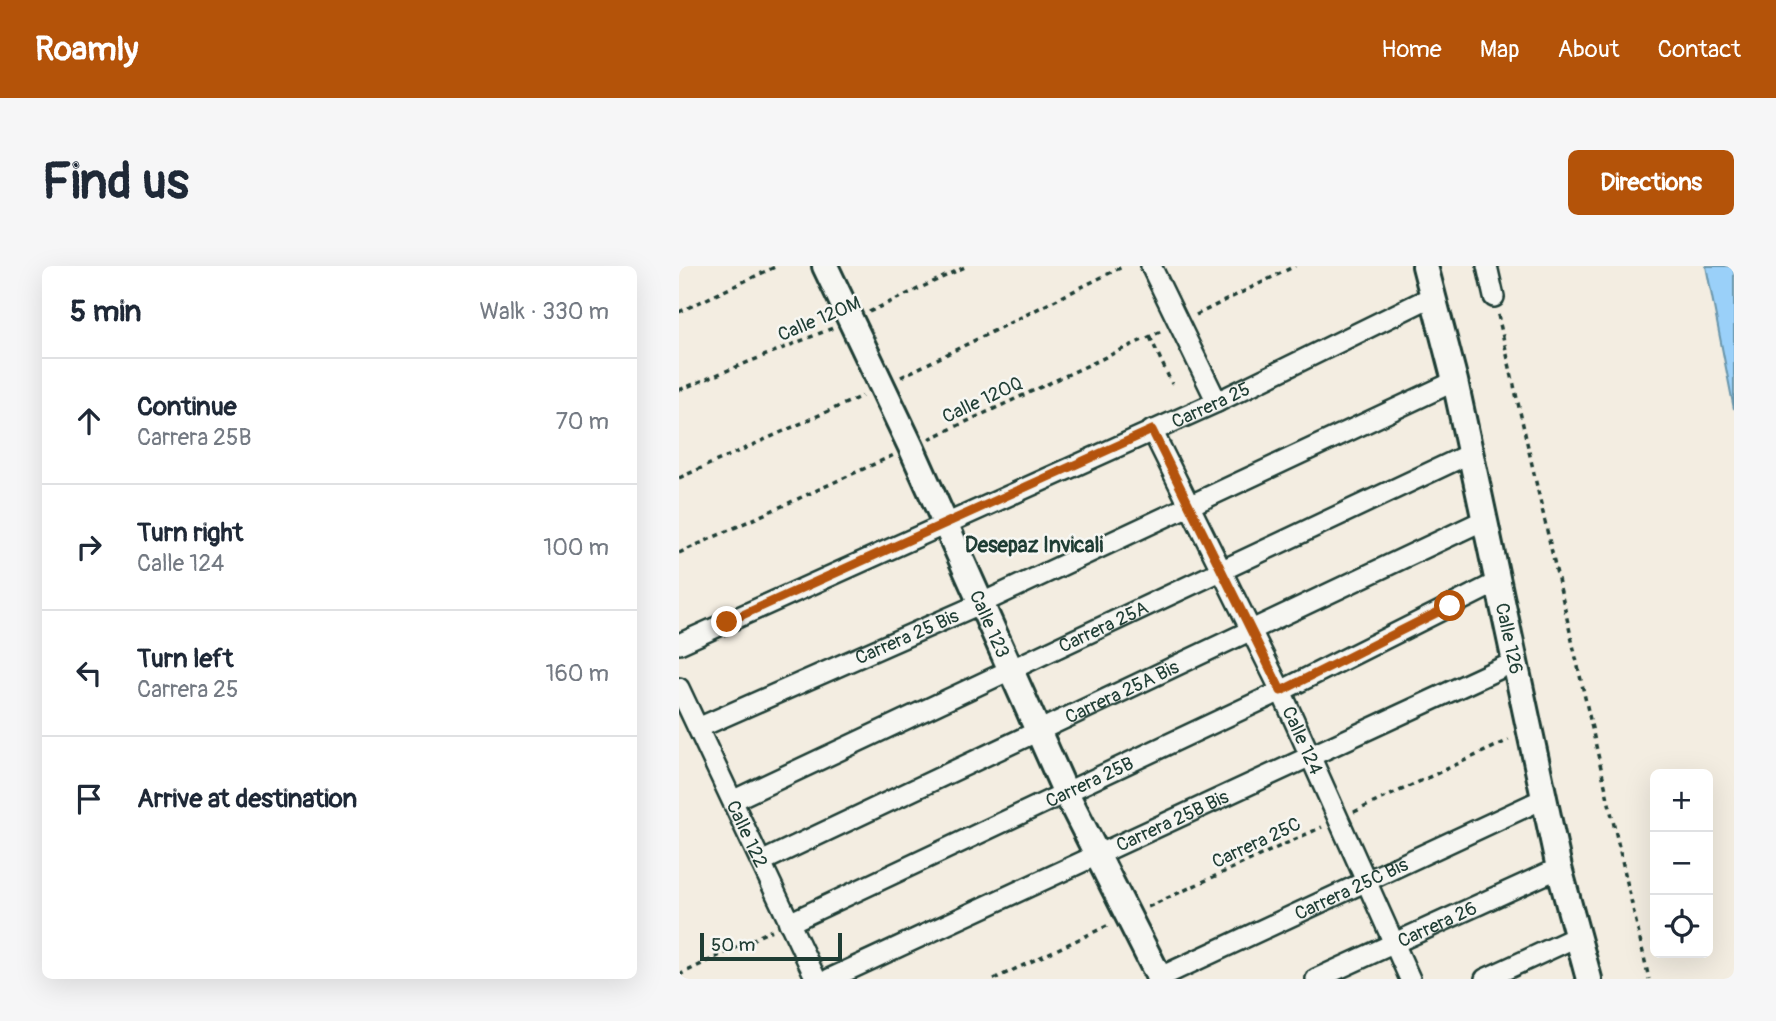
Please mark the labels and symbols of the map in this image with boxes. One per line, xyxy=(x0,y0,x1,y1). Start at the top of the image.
street label: Calle 120M xyxy=(774,291,864,347)
street label: Calle 120Q xyxy=(939,371,1026,429)
street label: Carrera 25 xyxy=(1168,377,1254,434)
district label: Desepaz Invicali xyxy=(965,532,1104,559)
street label: Calle 123 xyxy=(964,587,1015,662)
route start xyxy=(1434,590,1465,621)
street label: Carrera 25A xyxy=(1055,596,1152,658)
street label: Calle 126 xyxy=(1490,601,1528,676)
street label: Carrera 25 Bis xyxy=(852,604,963,670)
route end xyxy=(711,606,742,637)
street label: Carrera 25A Bis xyxy=(1061,655,1183,729)
street label: Calle 124 xyxy=(1276,703,1328,778)
street label: Carrera 25B xyxy=(1042,751,1138,813)
street label: Carrera 25B Bis xyxy=(1112,785,1233,858)
street label: Calle 122 xyxy=(721,796,773,872)
street label: Carrera 25C xyxy=(1208,812,1305,874)
street label: Carrera 25C Bis xyxy=(1291,852,1412,926)
street label: Carrera 26 xyxy=(1394,896,1481,953)
scale bar xyxy=(700,930,842,962)

